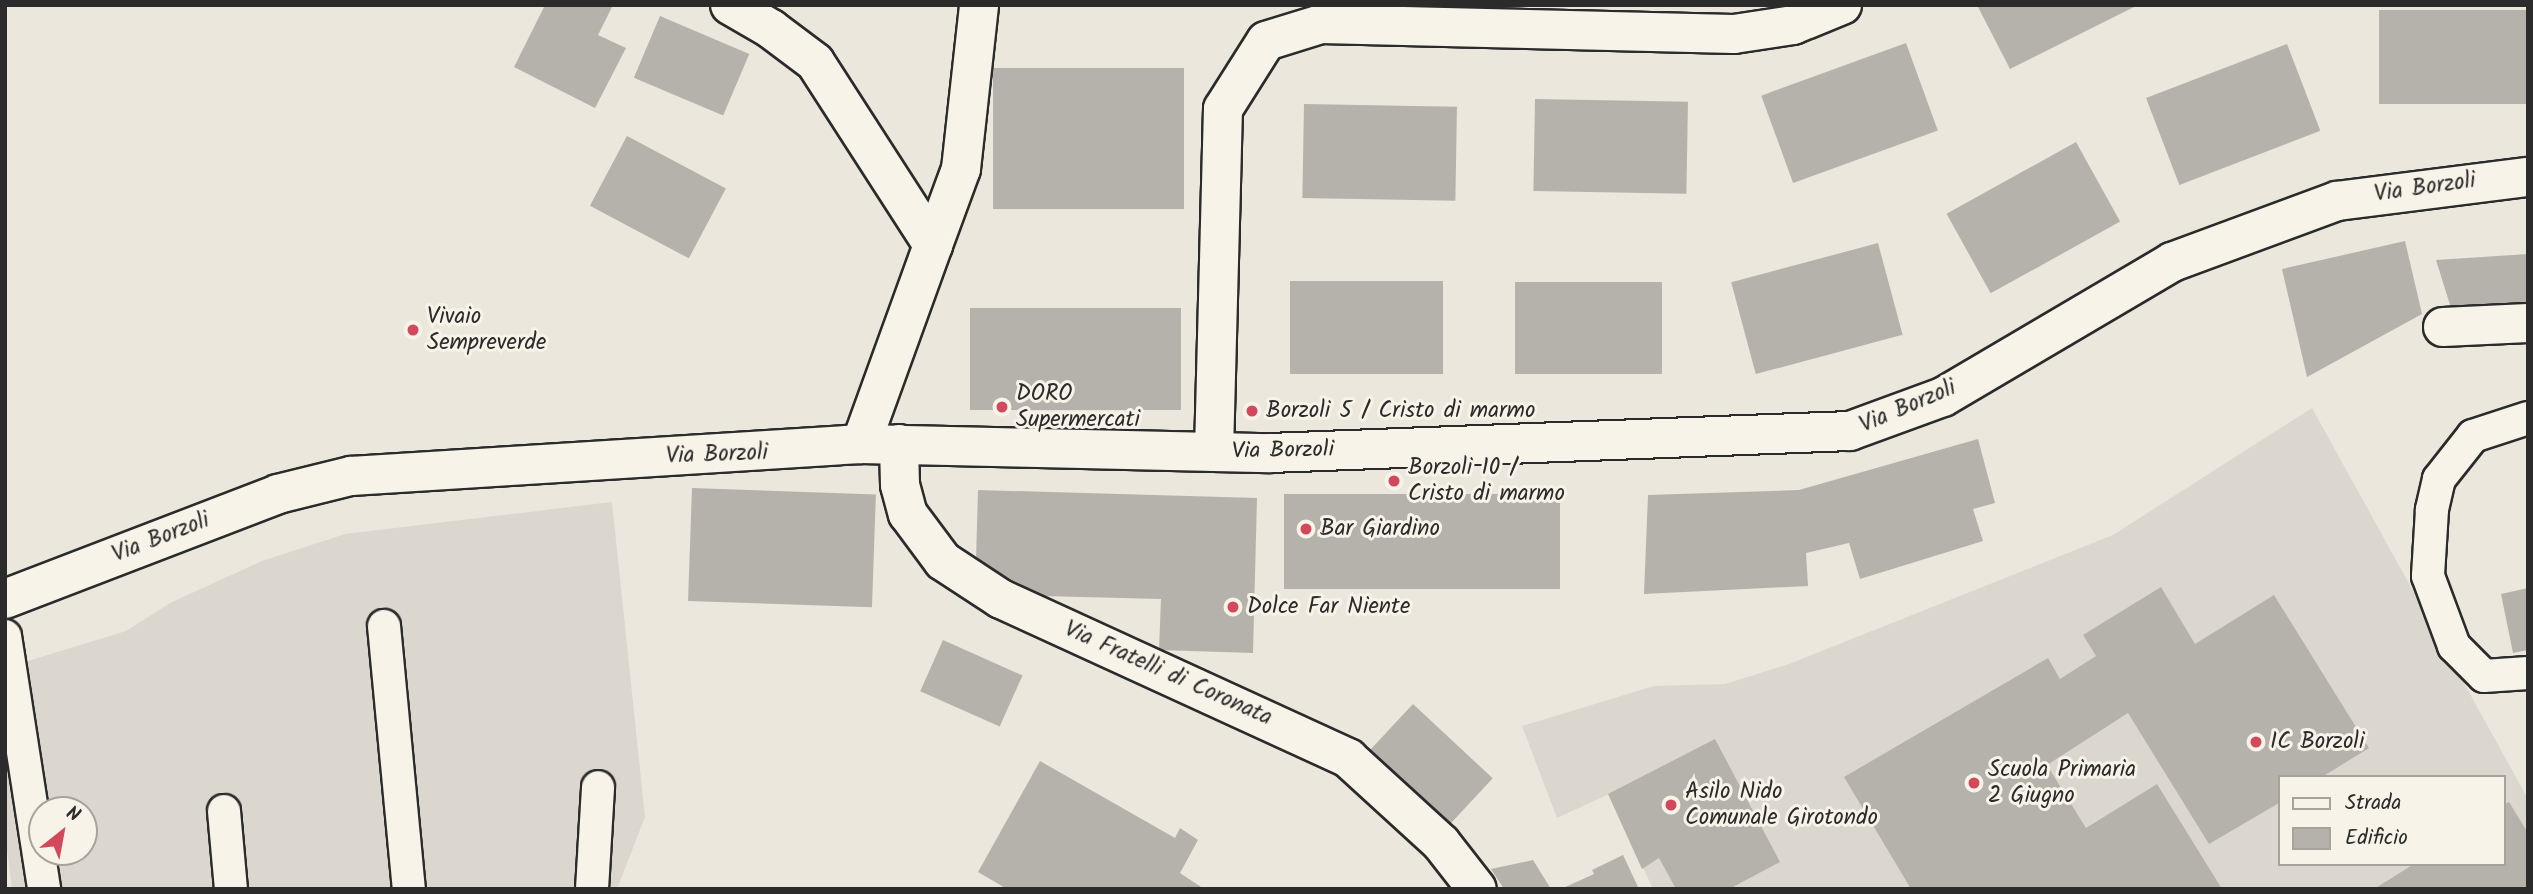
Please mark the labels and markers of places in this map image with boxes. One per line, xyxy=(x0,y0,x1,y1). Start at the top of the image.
place label: Vivaio Sempreverde xyxy=(427,303,546,357)
marker: Vivaio Sempreverde xyxy=(405,322,421,338)
place label: DORO Supermercati xyxy=(1016,380,1140,434)
place label: Borzoli 5 / Cristo di marmo xyxy=(1266,397,1535,425)
marker: DORO Supermercati xyxy=(994,399,1010,415)
marker: Borzoli 5 / Cristo di marmo xyxy=(1244,403,1260,419)
place label: Borzoli 10 / Cristo di marmo xyxy=(1408,454,1565,508)
marker: Borzoli 10 / Cristo di marmo xyxy=(1386,473,1402,489)
place label: Bar Giardino xyxy=(1320,515,1440,543)
marker: Bar Giardino xyxy=(1298,521,1314,537)
place label: Dolce Far Niente xyxy=(1247,593,1410,621)
marker: Dolce Far Niente xyxy=(1225,599,1241,615)
place label: IC Borzoli xyxy=(2270,728,2364,756)
marker: IC Borzoli xyxy=(2248,734,2264,750)
place label: Scuola Primaria 2 Giugno xyxy=(1988,756,2136,810)
marker: Scuola Primaria 2 Giugno xyxy=(1966,775,1982,791)
place label: Asilo Nido Comunale Girotondo xyxy=(1685,778,1878,832)
marker: Asilo Nido Comunale Girotondo xyxy=(1663,797,1679,813)

